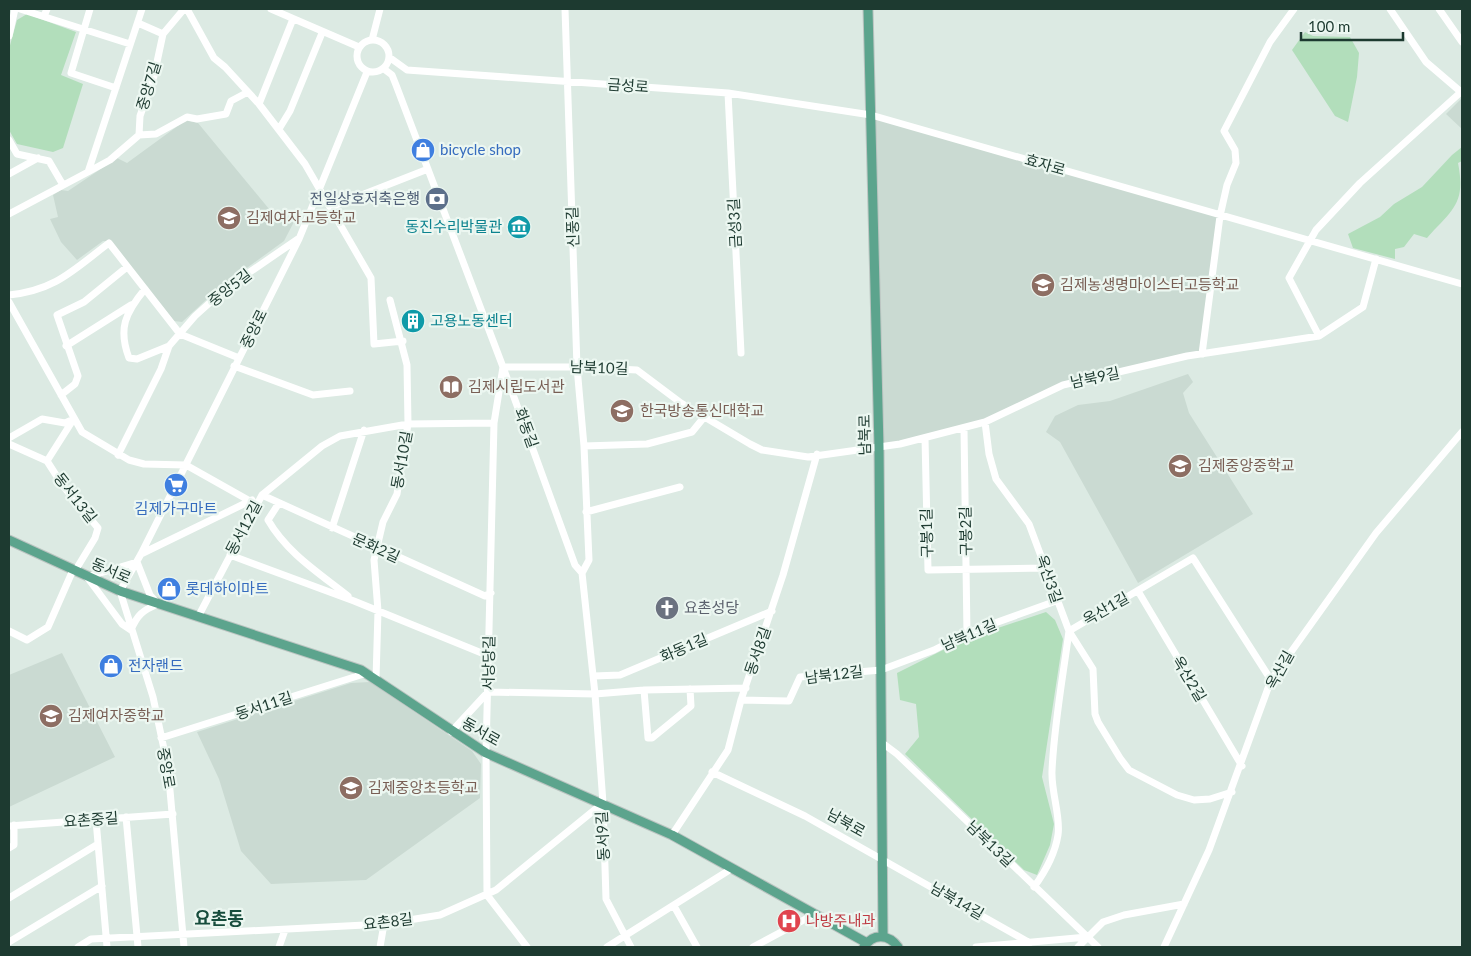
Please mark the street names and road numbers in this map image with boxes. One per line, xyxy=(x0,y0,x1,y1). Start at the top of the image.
street label: 중앙7길 xyxy=(132,59,164,112)
street label: 금성로 xyxy=(607,75,649,95)
street label: 효자로 xyxy=(1023,150,1068,178)
street label: 금성3길 xyxy=(724,198,744,249)
street label: 신풍길 xyxy=(562,206,582,248)
street label: 중앙5길 xyxy=(204,265,255,310)
street label: 중앙로 xyxy=(236,306,270,351)
street label: 남북10길 xyxy=(569,357,629,377)
street label: 남북9길 xyxy=(1068,363,1121,391)
street label: 화동길 xyxy=(511,405,542,450)
street label: 남북로 xyxy=(855,414,873,456)
street label: 동서10길 xyxy=(387,429,415,490)
street label: 동서13길 xyxy=(51,469,101,526)
street label: 동서12길 xyxy=(221,497,265,558)
street label: 구봉2길 xyxy=(956,506,974,556)
street label: 구봉1길 xyxy=(917,508,935,558)
street label: 문화2길 xyxy=(350,529,403,565)
street label: 옥산3길 xyxy=(1033,552,1067,605)
street label: 동서로 xyxy=(89,554,134,586)
street label: 옥산1길 xyxy=(1079,588,1132,628)
street label: 남북11길 xyxy=(938,614,999,654)
street label: 동서8길 xyxy=(740,624,774,677)
street label: 화동1길 xyxy=(657,629,710,665)
street label: 서낭당길 xyxy=(479,635,497,691)
street label: 옥산길 xyxy=(1261,647,1297,692)
street label: 옥산2길 xyxy=(1169,652,1210,705)
street label: 남북12길 xyxy=(804,661,864,687)
street label: 동서11길 xyxy=(233,687,294,723)
street label: 동서로 xyxy=(459,713,504,749)
street label: 중앙로 xyxy=(155,746,179,790)
street label: 남북로 xyxy=(824,804,869,840)
street label: 요촌중길 xyxy=(63,808,119,830)
street label: 동서9길 xyxy=(592,811,612,862)
street label: 남북13길 xyxy=(963,816,1018,870)
street label: 남북14길 xyxy=(928,878,987,923)
street label: 요촌8길 xyxy=(362,909,414,933)

